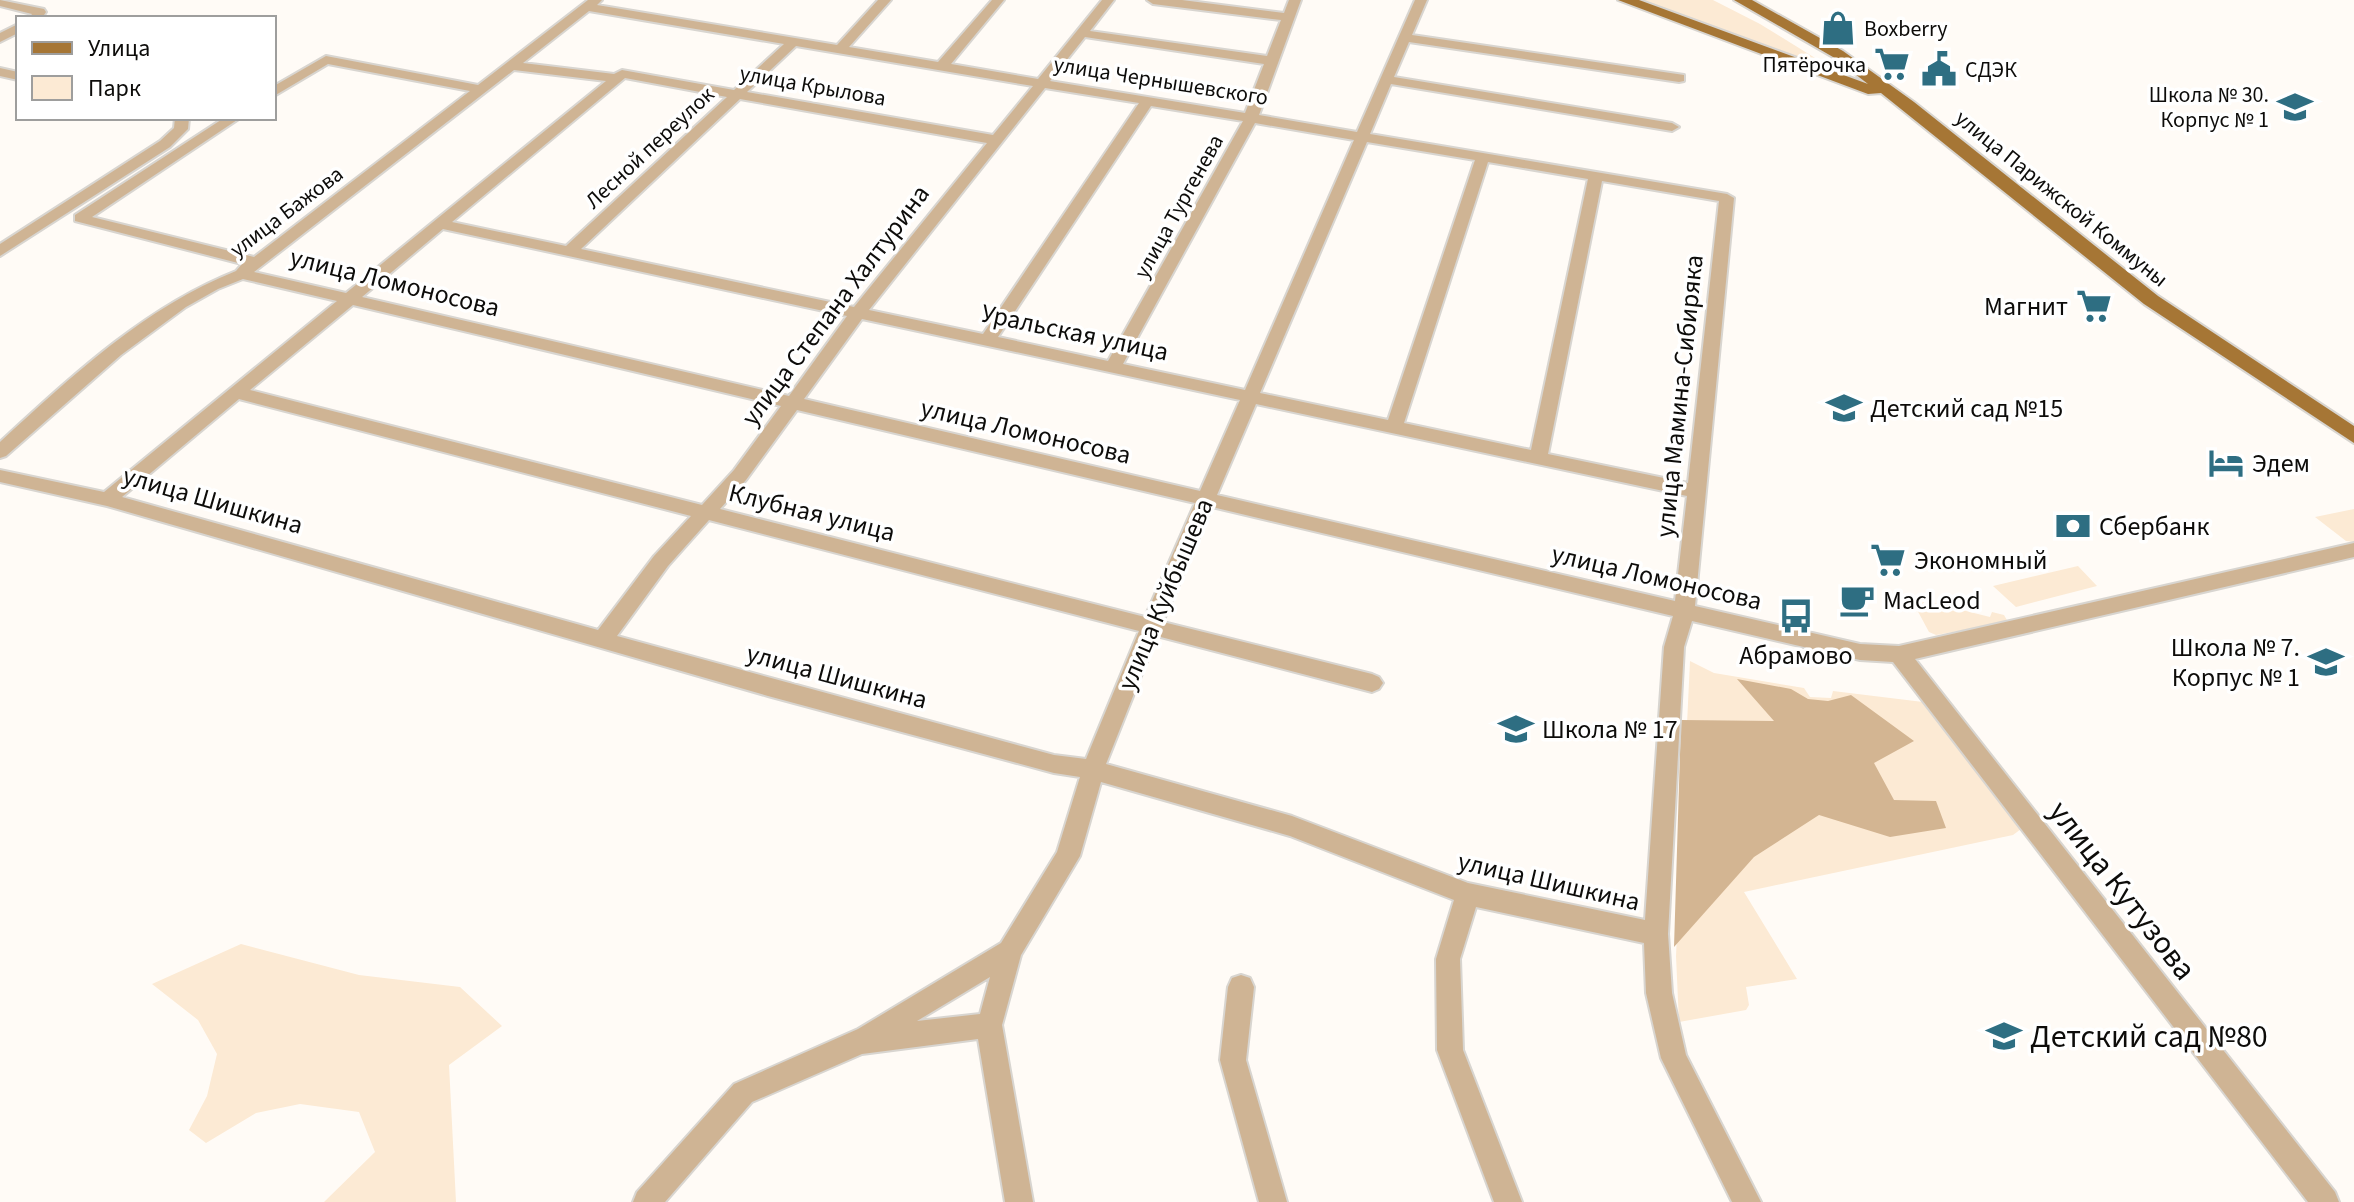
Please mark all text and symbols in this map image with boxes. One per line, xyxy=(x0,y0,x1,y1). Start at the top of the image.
shop icon: Boxberry xyxy=(1819,9,1857,47)
place label: Boxberry xyxy=(1864,13,1948,45)
legend xyxy=(16,16,276,120)
text: Улица xyxy=(88,31,150,66)
supermarket icon: Пятёрочка xyxy=(1873,45,1911,83)
street label: улица Чернышевского xyxy=(1051,48,1270,114)
place label: Пятёрочка xyxy=(1763,49,1866,81)
public building icon: СДЭК xyxy=(1920,50,1958,88)
place label: СДЭК xyxy=(1965,54,2017,86)
street label: улица Крылова xyxy=(737,57,888,115)
text: Парк xyxy=(88,71,141,106)
street label: Лесной переулок xyxy=(578,79,722,216)
place label: Школа № 30. Корпус № 1 xyxy=(2149,79,2269,136)
school or university icon: Школа № 30. Корпус № 1 xyxy=(2276,88,2314,126)
street label: улица Парижской Коммуны xyxy=(1948,103,2175,295)
street label: улица Тургенева xyxy=(1126,129,1232,284)
street label: улица Бажова xyxy=(223,158,350,265)
street label: улица Степана Халтурина xyxy=(732,177,938,434)
street label: улица Ломоносова xyxy=(286,239,504,326)
street label: улица Мамина-Сибиряка xyxy=(1646,253,1713,539)
supermarket icon: Магнит xyxy=(2075,287,2113,325)
place label: Магнит xyxy=(1984,288,2068,325)
street label: Уральская улица xyxy=(978,295,1172,370)
street label: улица Ломоносова xyxy=(917,389,1135,474)
school or university icon: Детский сад №15 xyxy=(1825,389,1863,427)
place label: Детский сад №15 xyxy=(1870,390,2063,427)
hotel icon: Эдем xyxy=(2207,444,2245,482)
place label: Эдем xyxy=(2252,445,2310,482)
street label: улица Шишкина xyxy=(119,457,307,544)
street label: Клубная улица xyxy=(725,474,899,551)
street label: улица Куйбышева xyxy=(1108,493,1223,696)
bank icon: Сбербанк xyxy=(2054,507,2092,545)
place label: Сбербанк xyxy=(2099,508,2209,545)
street label: улица Ломоносова xyxy=(1548,535,1766,620)
supermarket icon: Экономный xyxy=(1869,541,1907,579)
place label: Экономный xyxy=(1914,542,2047,579)
cafe icon: MacLeod xyxy=(1838,581,1876,619)
place label: MacLeod xyxy=(1883,582,1981,619)
bus stop icon: Абрамово xyxy=(1777,597,1815,635)
place label: Школа № 7. Корпус № 1 xyxy=(2171,629,2300,696)
street label: улица Шишкина xyxy=(742,635,931,718)
place label: Абрамово xyxy=(1739,637,1853,674)
school or university icon: Школа № 7. Корпус № 1 xyxy=(2307,643,2345,681)
school or university icon: Школа № 17 xyxy=(1497,710,1535,748)
place label: Школа № 17 xyxy=(1542,711,1678,748)
street label: улица Кутузова xyxy=(2037,791,2207,990)
street label: улица Шишкина xyxy=(1454,843,1643,920)
place label: Детский сад №80 xyxy=(2030,1014,2268,1060)
school or university icon: Детский сад №80 xyxy=(1985,1017,2023,1055)

